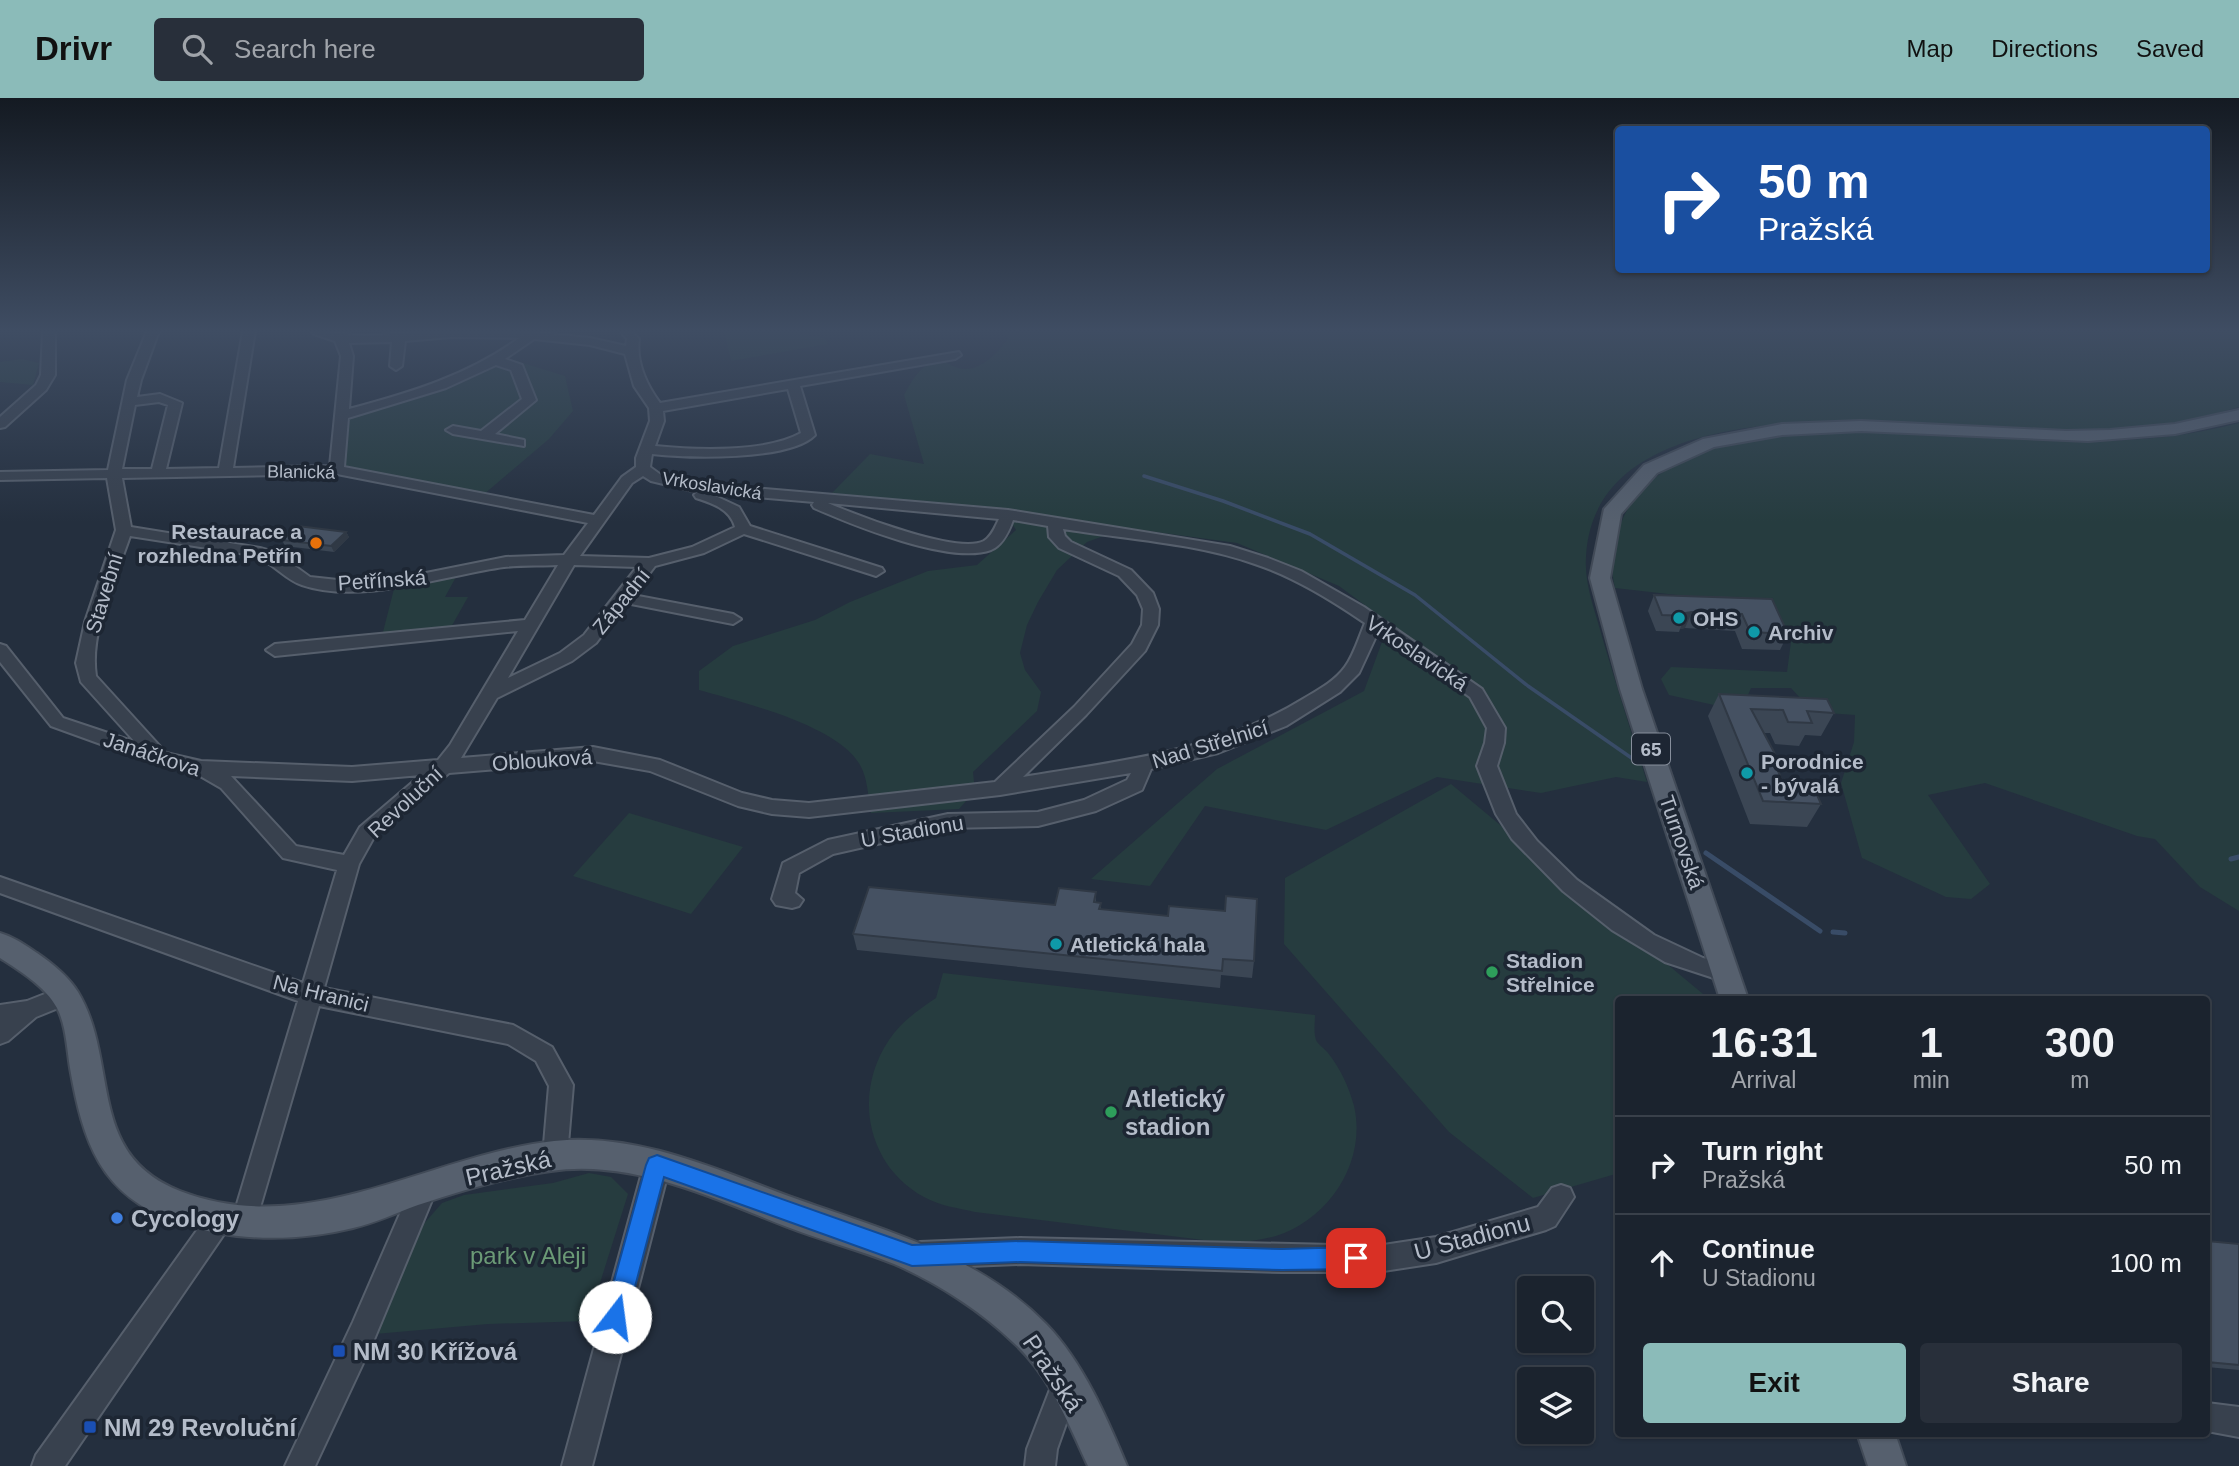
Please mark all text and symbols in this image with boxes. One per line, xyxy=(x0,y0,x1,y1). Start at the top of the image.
search box xyxy=(154,18,644,81)
text: Drivr xyxy=(35,30,112,67)
icon: search xyxy=(178,30,216,68)
text: Search here xyxy=(234,34,376,64)
text: Map xyxy=(1907,35,1953,62)
text: Directions xyxy=(1991,35,2098,62)
text: Saved xyxy=(2136,35,2204,62)
icon: right xyxy=(1643,154,1734,245)
text: 50 m xyxy=(1758,154,1870,208)
text: Pražská xyxy=(1758,211,1874,247)
street label: Blanická xyxy=(267,461,336,483)
street label: Vrkoslavická xyxy=(661,468,764,504)
place label: Restaurace a rozhledna Petřín xyxy=(137,520,302,567)
marker: Restaurace a rozhledna Petřín xyxy=(308,535,324,551)
street label: Stavební xyxy=(81,550,127,636)
street label: Západní xyxy=(588,564,654,638)
street label: Petřínská xyxy=(337,565,427,595)
place label: OHS xyxy=(1693,607,1739,630)
marker: OHS xyxy=(1671,610,1687,626)
street label: Vrkoslavická xyxy=(1362,611,1472,695)
place label: Archiv xyxy=(1768,621,1834,644)
marker: Archiv xyxy=(1746,624,1762,640)
street label: Nad Střelnicí xyxy=(1149,715,1271,773)
street label: Janáčkova xyxy=(101,728,204,781)
road number: 65 xyxy=(1632,734,1670,764)
street label: Oblouková xyxy=(491,745,593,775)
place label: Porodnice - bývalá xyxy=(1761,750,1864,797)
street label: Revoluční xyxy=(363,762,447,842)
marker: Porodnice - bývalá xyxy=(1739,765,1755,781)
street label: Turnovská xyxy=(1655,792,1709,892)
street label: U Stadionu xyxy=(859,811,965,851)
place label: Atletická hala xyxy=(1070,933,1206,956)
marker: Atletická hala xyxy=(1048,936,1064,952)
place label: Stadion Střelnice xyxy=(1506,949,1595,996)
marker: Stadion Střelnice xyxy=(1484,964,1500,980)
street label: Na Hranici xyxy=(271,970,371,1016)
text: 16:31 xyxy=(1710,1019,1818,1066)
text: 1 xyxy=(1919,1019,1943,1066)
text: 300 xyxy=(2045,1019,2115,1066)
text: Arrival xyxy=(1731,1067,1796,1093)
text: min xyxy=(1913,1067,1950,1093)
text: m xyxy=(2070,1067,2089,1093)
place label: Atletický stadion xyxy=(1125,1085,1226,1140)
marker: Atletický stadion xyxy=(1103,1104,1119,1120)
text: Turn right xyxy=(1702,1136,1823,1166)
street label: Pražská xyxy=(463,1145,554,1191)
icon: right xyxy=(1643,1146,1681,1184)
text: 50 m xyxy=(2124,1150,2182,1180)
text: Pražská xyxy=(1702,1167,1785,1193)
place label: Cycology xyxy=(131,1205,240,1232)
street label: U Stadionu xyxy=(1411,1209,1533,1265)
marker: Cycology xyxy=(109,1210,125,1226)
pin xyxy=(1326,1228,1386,1288)
text: Continue xyxy=(1702,1234,1815,1264)
icon: arrive xyxy=(1337,1239,1375,1277)
park label: park v Aleji xyxy=(470,1242,586,1269)
icon: ahead xyxy=(1643,1244,1681,1282)
text: 100 m xyxy=(2110,1248,2182,1278)
text: U Stadionu xyxy=(1702,1265,1816,1291)
map controls xyxy=(1517,1276,1594,1444)
button: search xyxy=(1517,1276,1594,1353)
position arrow xyxy=(578,1280,652,1354)
street label: Pražská xyxy=(1018,1330,1089,1417)
place label: NM 30 Křížová xyxy=(353,1338,518,1365)
marker: NM 30 Křížová xyxy=(331,1343,347,1359)
button: Exit xyxy=(1643,1343,1906,1423)
button: Share xyxy=(1920,1343,2182,1423)
button: layers xyxy=(1517,1367,1594,1444)
place label: NM 29 Revoluční xyxy=(104,1414,297,1441)
marker: NM 29 Revoluční xyxy=(82,1419,98,1435)

